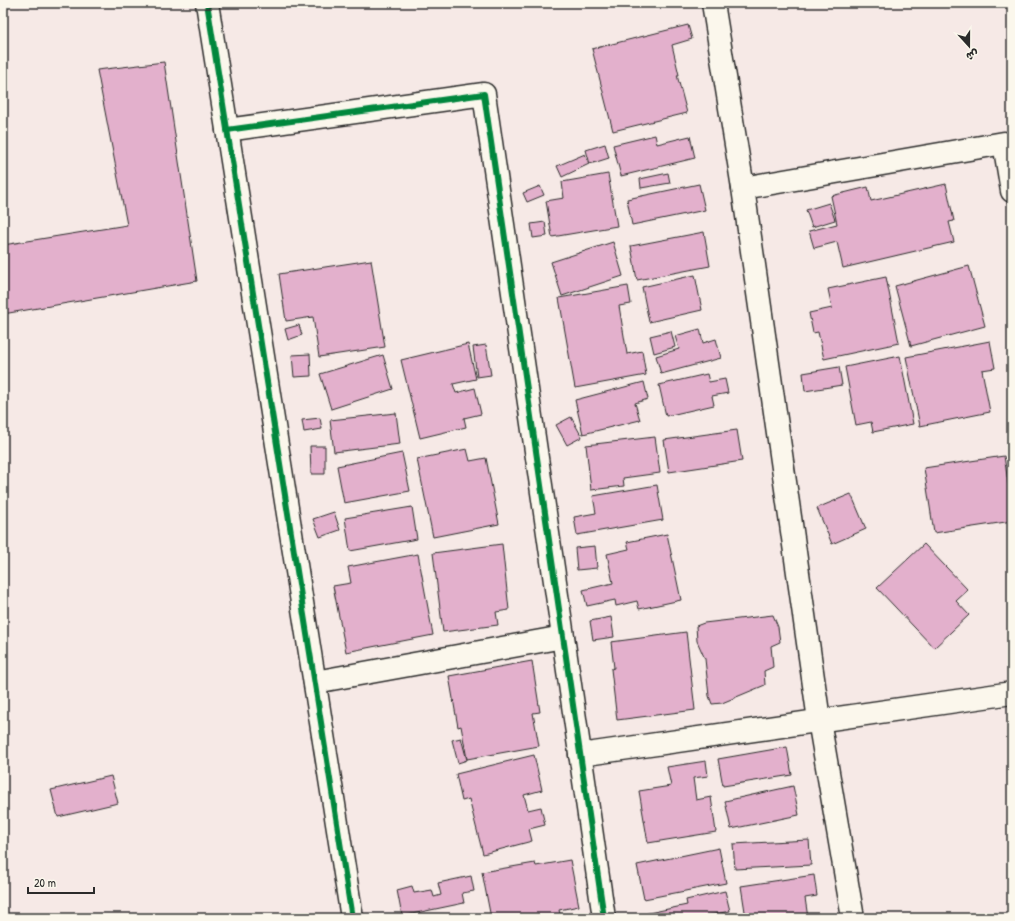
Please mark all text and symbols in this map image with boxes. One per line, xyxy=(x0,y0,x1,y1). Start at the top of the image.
north arrow xyxy=(949,26,989,66)
text: ش xyxy=(964,47,981,64)
scale bar xyxy=(28,869,94,895)
text: 20 m xyxy=(34,874,56,891)

